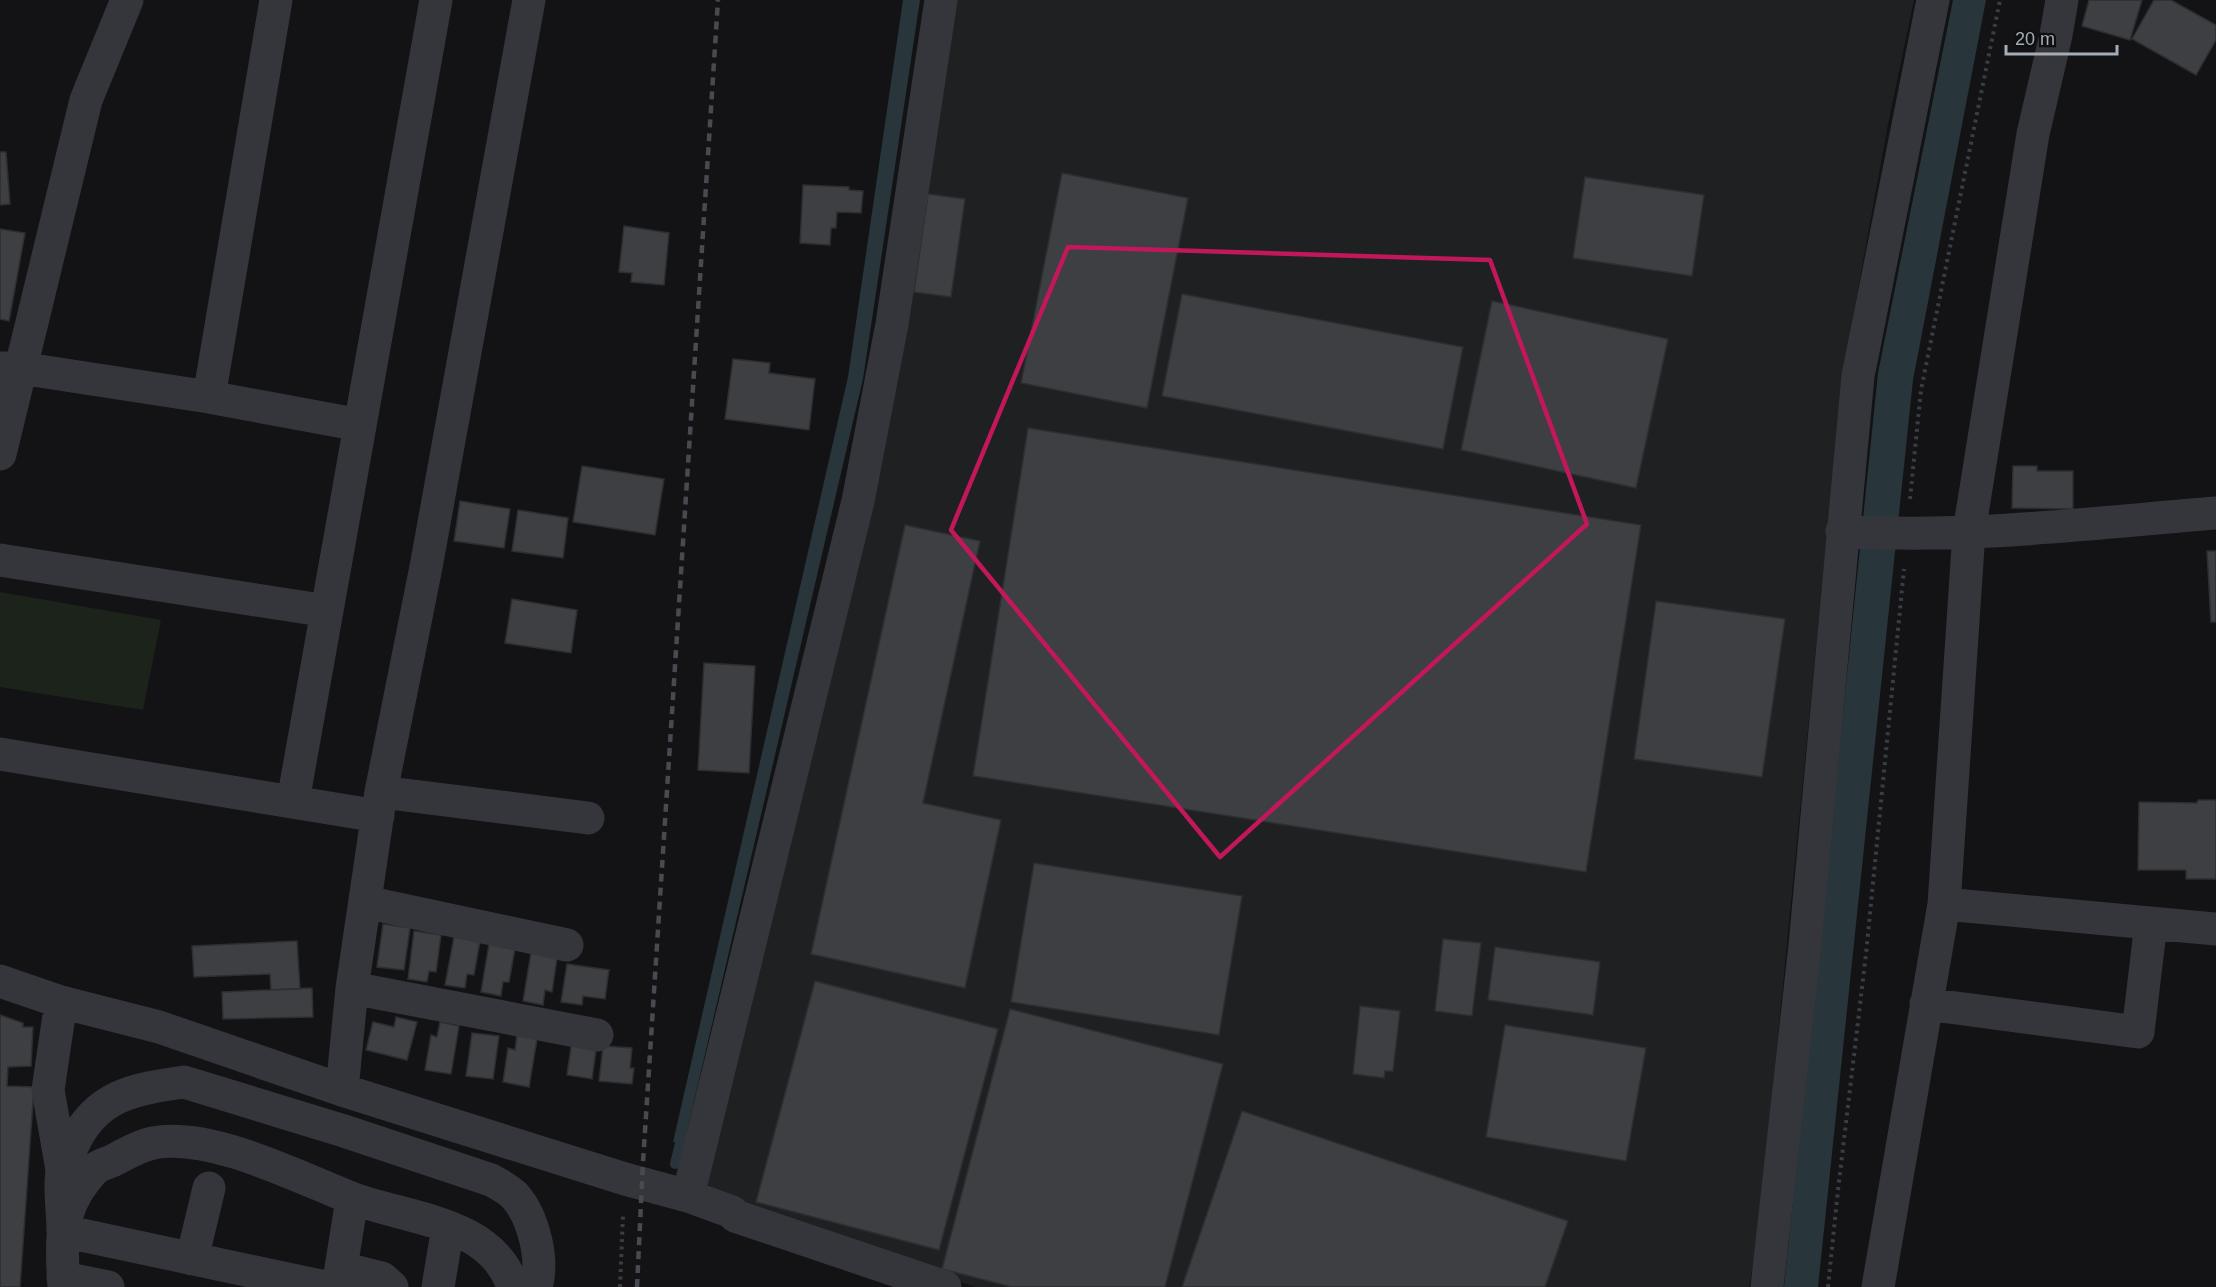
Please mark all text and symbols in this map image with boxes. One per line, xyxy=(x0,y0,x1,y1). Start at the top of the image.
scale bar xyxy=(2006,18,2117,56)
text: 20 m xyxy=(2015,29,2055,49)

